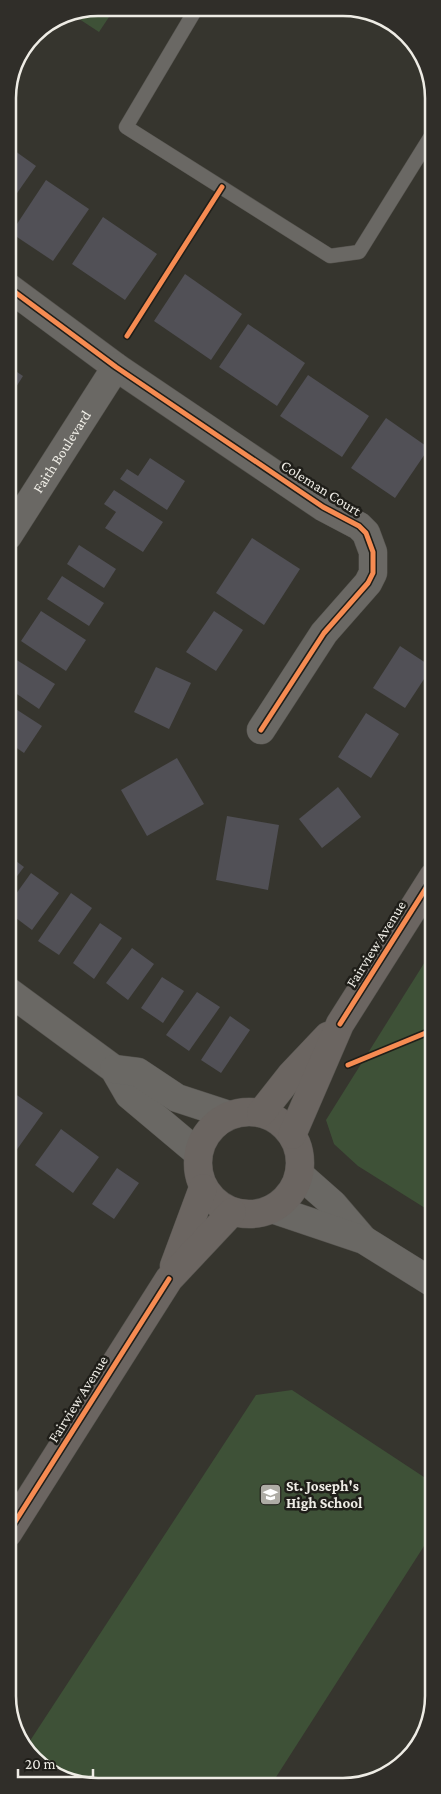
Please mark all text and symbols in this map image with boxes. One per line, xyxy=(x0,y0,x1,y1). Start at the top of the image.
street label: Faith Boulevard xyxy=(30,407,94,496)
street label: Coleman Court xyxy=(278,457,365,519)
street label: Fairview Avenue xyxy=(343,898,409,990)
street label: Fairview Avenue xyxy=(45,1353,111,1445)
place label: St. Joseph's High School xyxy=(286,1478,363,1511)
school or university icon: St. Joseph's High School xyxy=(258,1483,282,1507)
scale bar xyxy=(18,1746,92,1778)
text: 20 m xyxy=(25,1756,56,1772)

